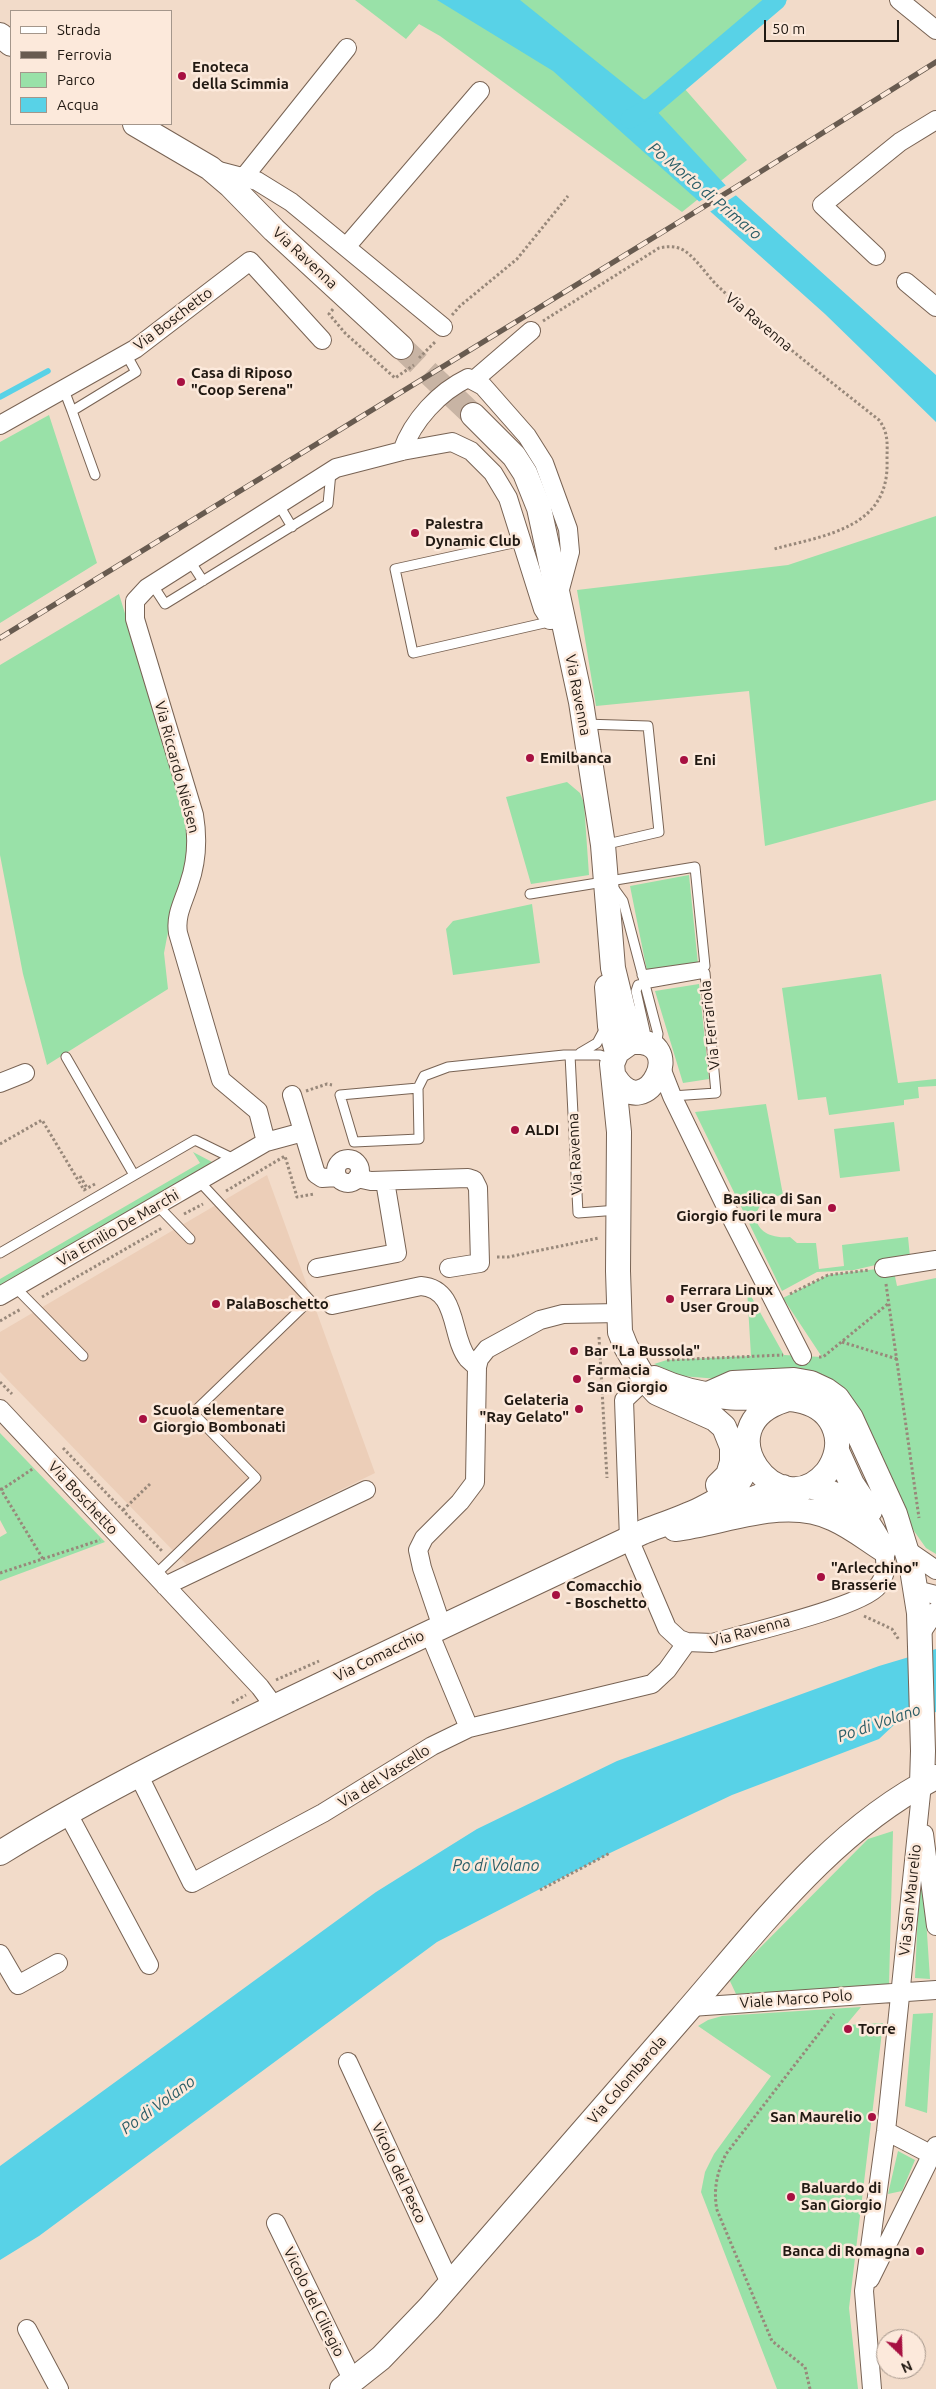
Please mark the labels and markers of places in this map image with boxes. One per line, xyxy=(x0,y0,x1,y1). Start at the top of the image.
place label: Enoteca della Scimmia xyxy=(192,58,289,93)
marker: Enoteca della Scimmia xyxy=(176,70,188,82)
place label: Casa di Riposo "Coop Serena" xyxy=(191,364,293,399)
marker: Casa di Riposo "Coop Serena" xyxy=(175,376,187,388)
place label: Palestra Dynamic Club xyxy=(425,515,521,550)
marker: Palestra Dynamic Club xyxy=(409,527,421,539)
place label: Emilbanca xyxy=(540,749,612,767)
place label: Eni xyxy=(694,751,716,769)
marker: Emilbanca xyxy=(524,752,536,764)
marker: Eni xyxy=(678,754,690,766)
place label: ALDI xyxy=(525,1121,559,1139)
marker: ALDI xyxy=(509,1124,521,1136)
place label: Basilica di San Giorgio fuori le mura xyxy=(676,1190,822,1225)
marker: Basilica di San Giorgio fuori le mura xyxy=(826,1202,838,1214)
place label: Ferrara Linux User Group xyxy=(680,1281,773,1316)
marker: Ferrara Linux User Group xyxy=(664,1293,676,1305)
place label: PalaBoschetto xyxy=(226,1295,329,1313)
marker: PalaBoschetto xyxy=(210,1298,222,1310)
place label: Bar "La Bussola" xyxy=(584,1342,700,1360)
marker: Bar "La Bussola" xyxy=(568,1345,580,1357)
place label: Farmacia San Giorgio xyxy=(587,1361,668,1396)
marker: Farmacia San Giorgio xyxy=(571,1373,583,1385)
place label: Gelateria "Ray Gelato" xyxy=(480,1391,569,1426)
place label: Scuola elementare Giorgio Bombonati xyxy=(153,1401,286,1436)
marker: Gelateria "Ray Gelato" xyxy=(573,1403,585,1415)
marker: Scuola elementare Giorgio Bombonati xyxy=(137,1413,149,1425)
place label: "Arlecchino" Brasserie xyxy=(831,1559,918,1594)
marker: "Arlecchino" Brasserie xyxy=(815,1571,827,1583)
place label: Comacchio - Boschetto xyxy=(566,1577,647,1612)
marker: Comacchio - Boschetto xyxy=(550,1589,562,1601)
place label: Torre xyxy=(858,2020,896,2038)
marker: Torre xyxy=(842,2023,854,2035)
place label: San Maurelio xyxy=(770,2108,862,2126)
marker: San Maurelio xyxy=(866,2111,878,2123)
place label: Baluardo di San Giorgio xyxy=(801,2179,882,2214)
marker: Baluardo di San Giorgio xyxy=(785,2191,797,2203)
place label: Banca di Romagna xyxy=(782,2242,910,2260)
marker: Banca di Romagna xyxy=(914,2245,926,2257)

